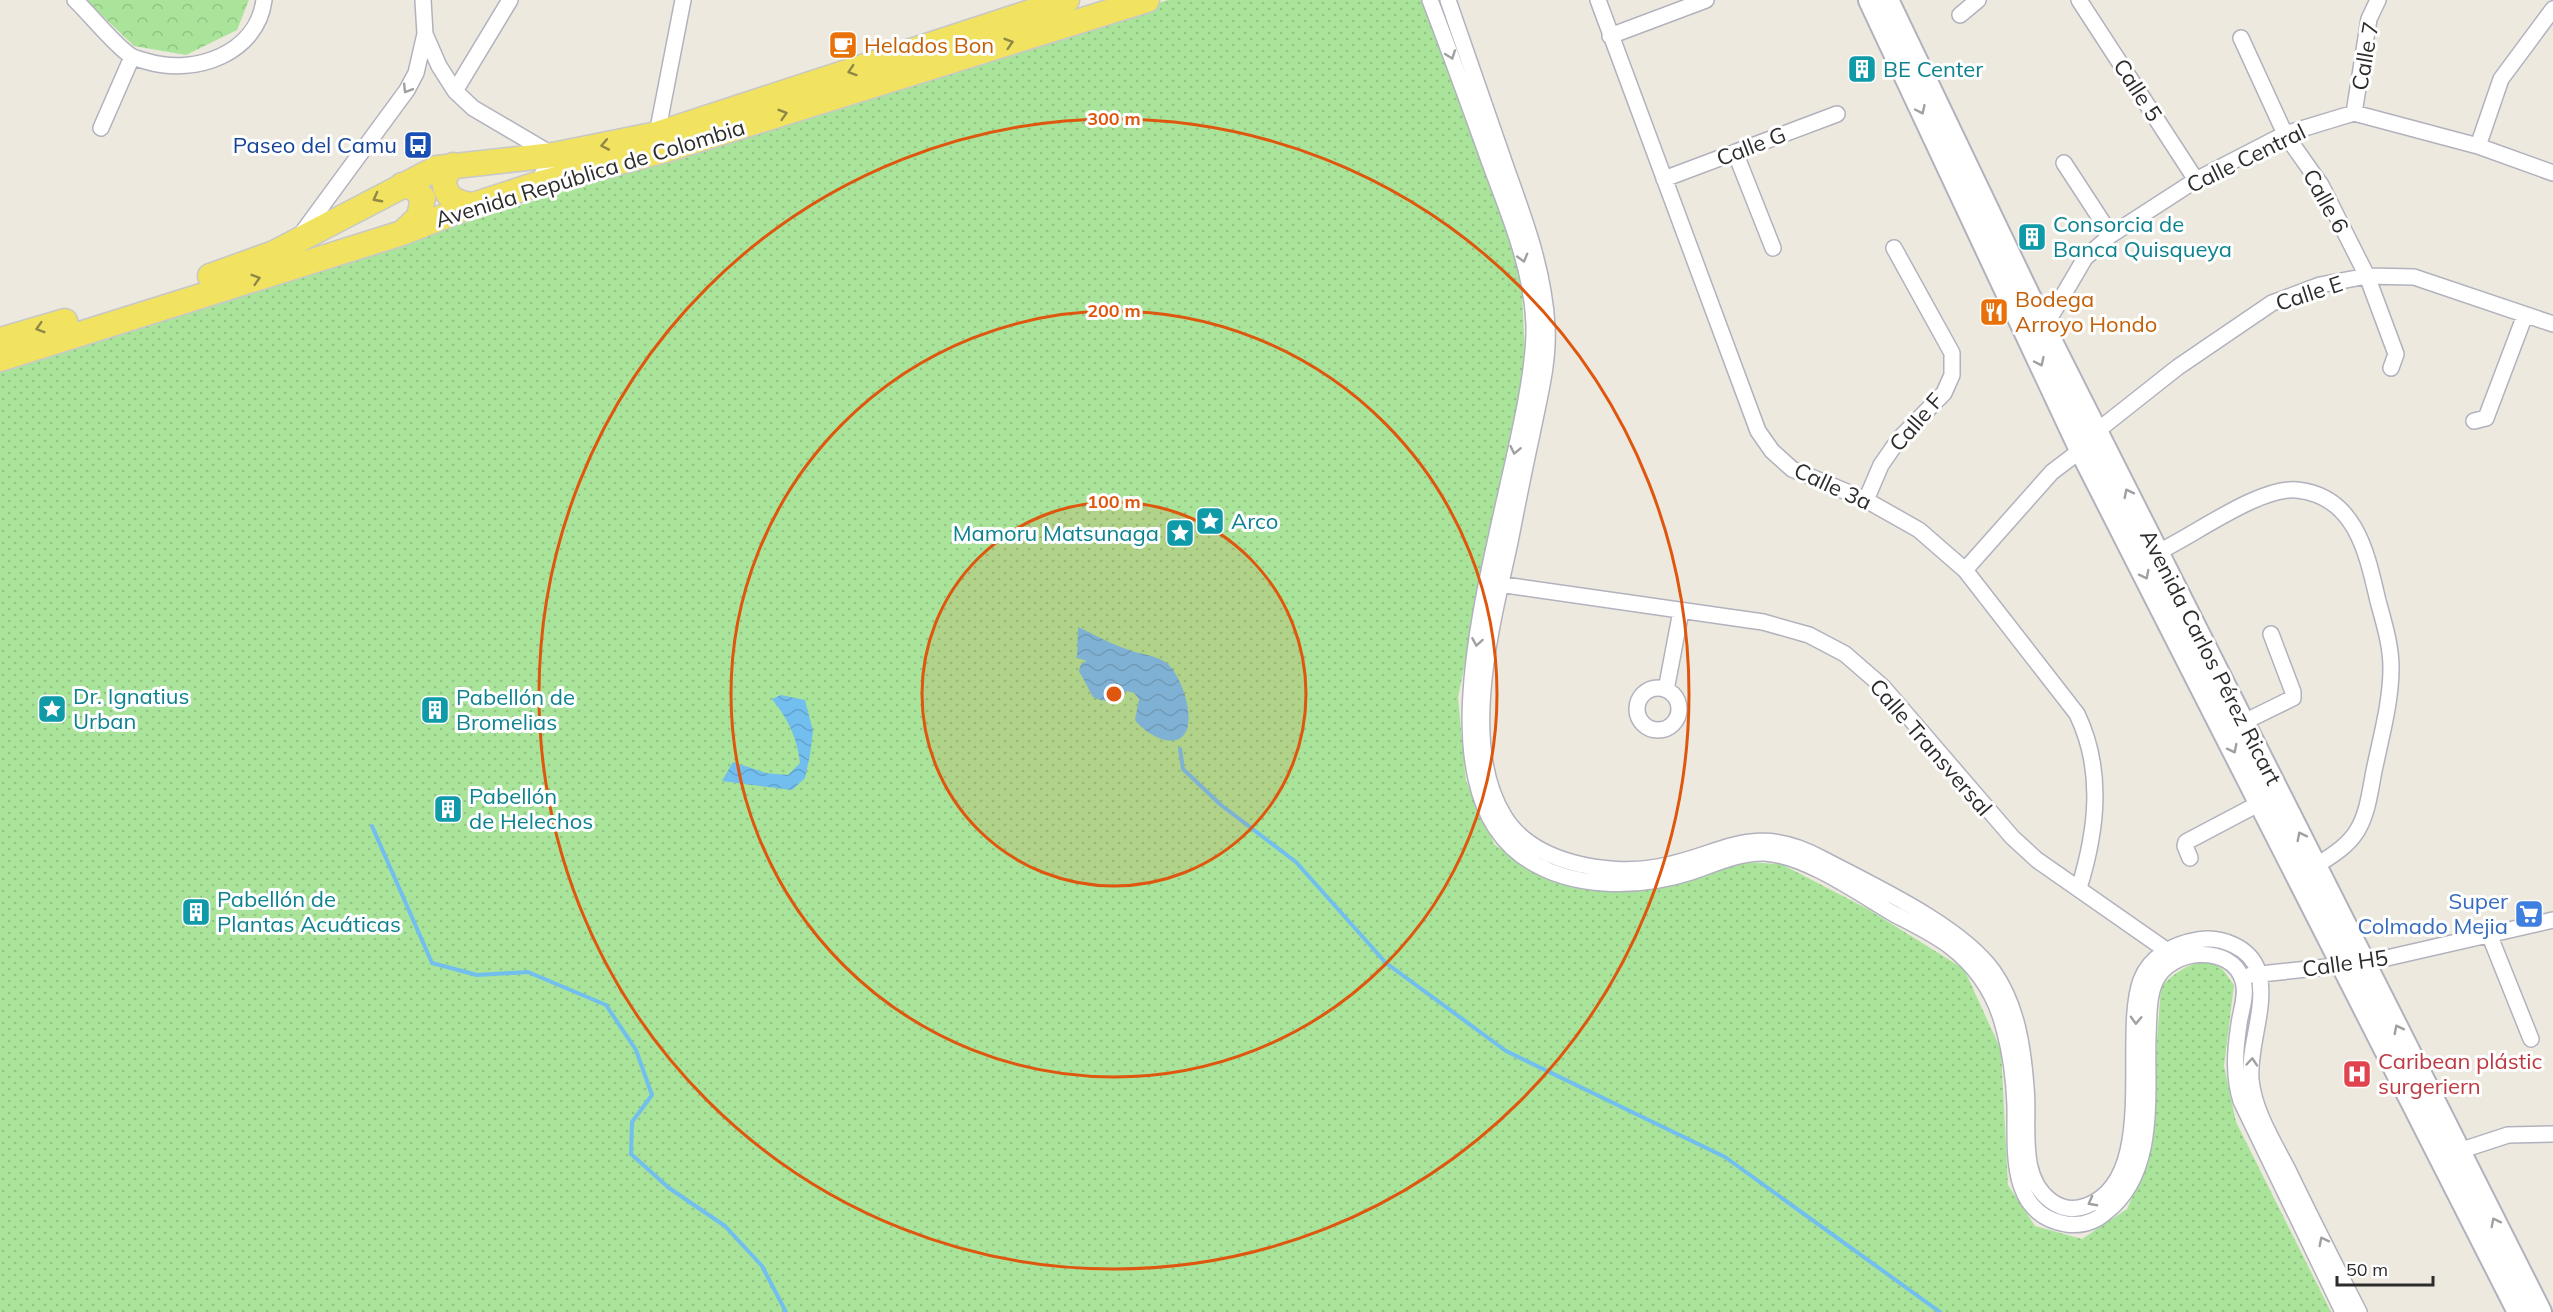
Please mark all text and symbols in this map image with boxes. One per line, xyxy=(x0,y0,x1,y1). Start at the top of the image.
street label: Calle 7 xyxy=(2345,19,2385,93)
cafe icon: Helados Bon xyxy=(827,29,859,61)
place label: Helados Bon xyxy=(864,31,994,59)
one-way arrow xyxy=(1003,38,1014,50)
one-way arrow xyxy=(1443,49,1456,60)
building icon: BE Center xyxy=(1846,53,1878,85)
street label: Calle 5 xyxy=(2107,53,2169,127)
place label: BE Center xyxy=(1883,55,1983,83)
one-way arrow xyxy=(847,63,858,76)
one-way arrow xyxy=(402,83,414,93)
one-way arrow xyxy=(1914,103,1926,114)
text: 300 m xyxy=(1087,107,1141,130)
one-way arrow xyxy=(777,108,788,121)
street label: Avenida República de Colombia xyxy=(432,113,748,233)
street label: Calle Central xyxy=(2182,117,2310,199)
street label: Calle G xyxy=(1712,120,1790,172)
bus stop icon: Paseo del Camu xyxy=(402,129,434,161)
place label: Paseo del Camu xyxy=(233,131,397,159)
one-way arrow xyxy=(600,138,610,151)
street label: Calle 6 xyxy=(2297,164,2355,238)
one-way arrow xyxy=(373,191,384,202)
place label: Consorcia de Banca Quisqueya xyxy=(2053,210,2232,263)
building icon: Consorcia de Banca Quisqueya xyxy=(2016,221,2048,253)
one-way arrow xyxy=(1516,252,1528,263)
street label: Calle E xyxy=(2272,269,2346,317)
one-way arrow xyxy=(250,274,261,286)
place label: Bodega Arroyo Hondo xyxy=(2015,285,2157,338)
restaurant icon: Bodega Arroyo Hondo xyxy=(1978,296,2010,328)
text: 200 m xyxy=(1087,299,1141,322)
one-way arrow xyxy=(35,321,46,333)
one-way arrow xyxy=(2033,356,2045,367)
street label: Calle F xyxy=(1883,387,1949,457)
one-way arrow xyxy=(1509,445,1522,455)
street label: Calle 3a xyxy=(1790,456,1876,516)
one-way arrow xyxy=(2124,489,2135,500)
text: 100 m xyxy=(1087,490,1141,513)
place icon: Arco xyxy=(1194,505,1226,537)
place label: Arco xyxy=(1231,507,1278,535)
place icon: Mamoru Matsunaga xyxy=(1164,517,1196,549)
place label: Mamoru Matsunaga xyxy=(953,519,1159,547)
street label: Avenida Carlos Pérez Ricart xyxy=(2134,525,2288,790)
one-way arrow xyxy=(2138,569,2149,579)
one-way arrow xyxy=(1471,636,1484,646)
street label: Calle Transversal xyxy=(1864,673,1998,821)
place label: Dr. Ignatius Urban xyxy=(73,682,189,735)
place label: Pabellón de Bromelias xyxy=(456,683,575,736)
centre of rings xyxy=(1104,684,1124,704)
place icon: Dr. Ignatius Urban xyxy=(36,693,68,725)
building icon: Pabellón de Bromelias xyxy=(419,694,451,726)
one-way arrow xyxy=(2226,743,2237,753)
place label: Pabellón de Helechos xyxy=(469,782,593,835)
building icon: Pabellón de Helechos xyxy=(432,793,464,825)
one-way arrow xyxy=(2297,832,2308,843)
place label: Pabellón de Plantas Acuáticas xyxy=(217,885,401,938)
place label: Super Colmado Mejia xyxy=(2357,887,2508,940)
building icon: Pabellón de Plantas Acuáticas xyxy=(180,896,212,928)
supermarket icon: Super Colmado Mejia xyxy=(2513,898,2545,930)
street label: Calle H5 xyxy=(2300,943,2390,983)
one-way arrow xyxy=(2130,1016,2142,1025)
one-way arrow xyxy=(2394,1025,2405,1036)
place label: Caribean plástic surgeriern xyxy=(2378,1047,2542,1100)
one-way arrow xyxy=(2245,1057,2258,1067)
hospital icon: Caribean plástic surgeriern xyxy=(2341,1058,2373,1090)
one-way arrow xyxy=(2088,1195,2099,1206)
one-way arrow xyxy=(2491,1218,2502,1229)
one-way arrow xyxy=(2319,1236,2331,1247)
scale bar xyxy=(2337,1249,2433,1287)
text: 50 m xyxy=(2346,1258,2388,1281)

